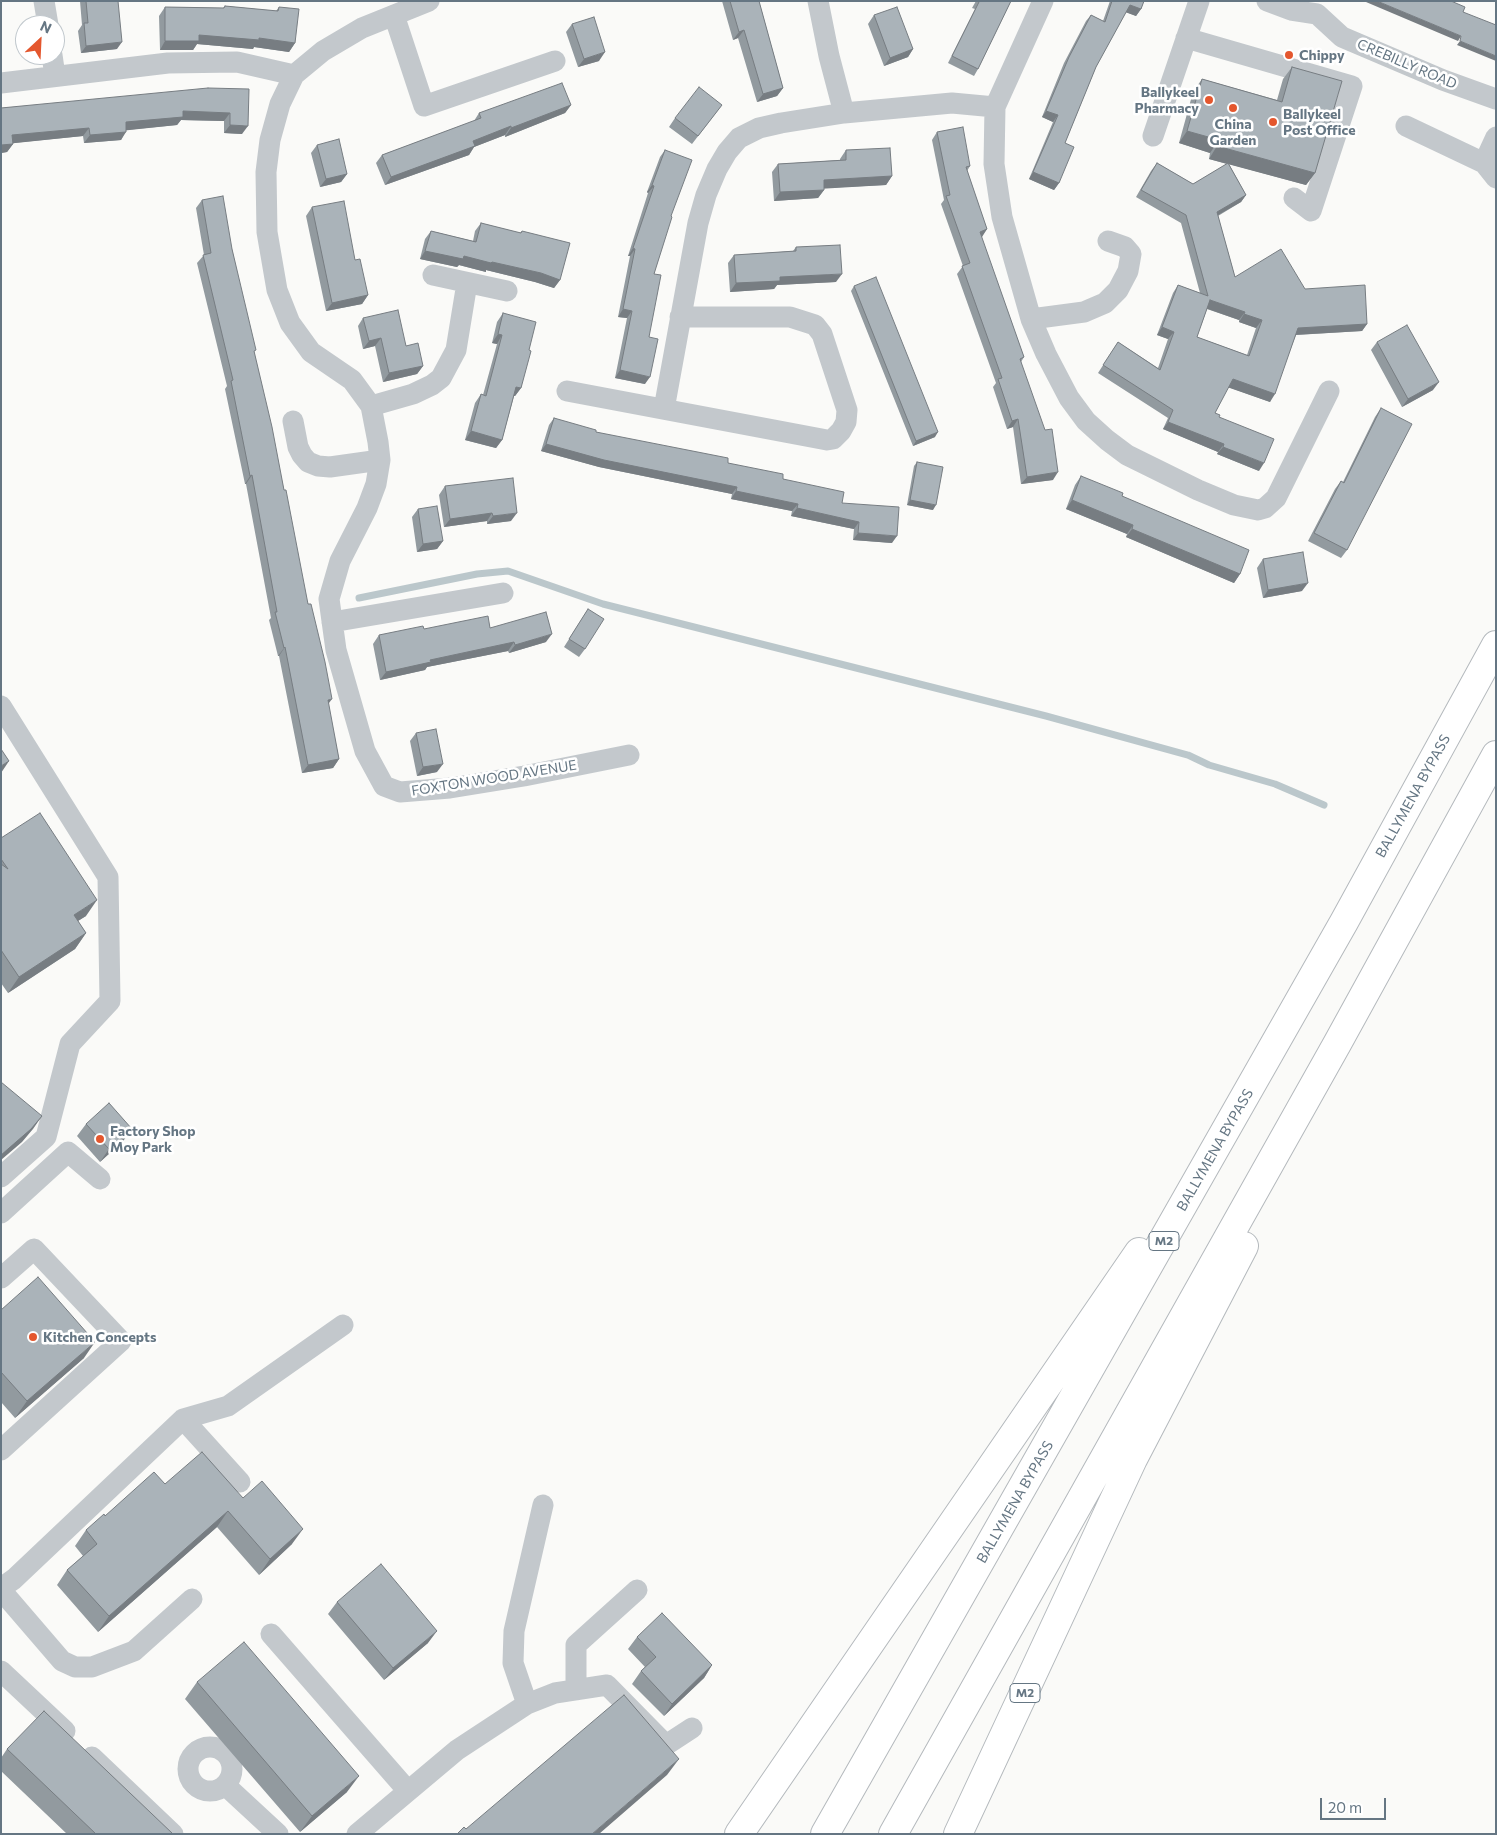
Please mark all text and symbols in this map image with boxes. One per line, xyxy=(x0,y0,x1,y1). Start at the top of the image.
north arrow xyxy=(15,15,65,65)
text: N xyxy=(38,17,54,37)
street label: CREBILLY ROAD xyxy=(1355,35,1459,93)
place label: Chippy xyxy=(1299,47,1345,63)
marker: Chippy xyxy=(1283,49,1295,61)
place label: Ballykeel Pharmacy xyxy=(1135,84,1199,116)
marker: Ballykeel Pharmacy xyxy=(1203,94,1215,106)
marker: China Garden xyxy=(1227,102,1239,114)
place label: Ballykeel Post Office xyxy=(1283,106,1356,138)
place label: China Garden xyxy=(1210,116,1256,148)
marker: Ballykeel Post Office xyxy=(1267,116,1279,128)
street label: BALLYMENA BYPASS xyxy=(1372,731,1454,861)
street label: FOXTON WOOD AVENUE xyxy=(410,757,578,799)
street label: BALLYMENA BYPASS xyxy=(1173,1086,1257,1214)
place label: Factory Shop Moy Park xyxy=(110,1123,195,1156)
marker: Factory Shop Moy Park xyxy=(94,1133,106,1145)
road number: M2 xyxy=(1149,1232,1179,1250)
place label: Kitchen Concepts xyxy=(43,1329,156,1345)
marker: Kitchen Concepts xyxy=(27,1331,39,1343)
street label: BALLYMENA BYPASS xyxy=(973,1438,1057,1566)
road number: M2 xyxy=(1010,1684,1040,1702)
scale bar xyxy=(1322,1788,1388,1820)
text: 20 m xyxy=(1328,1798,1362,1816)

